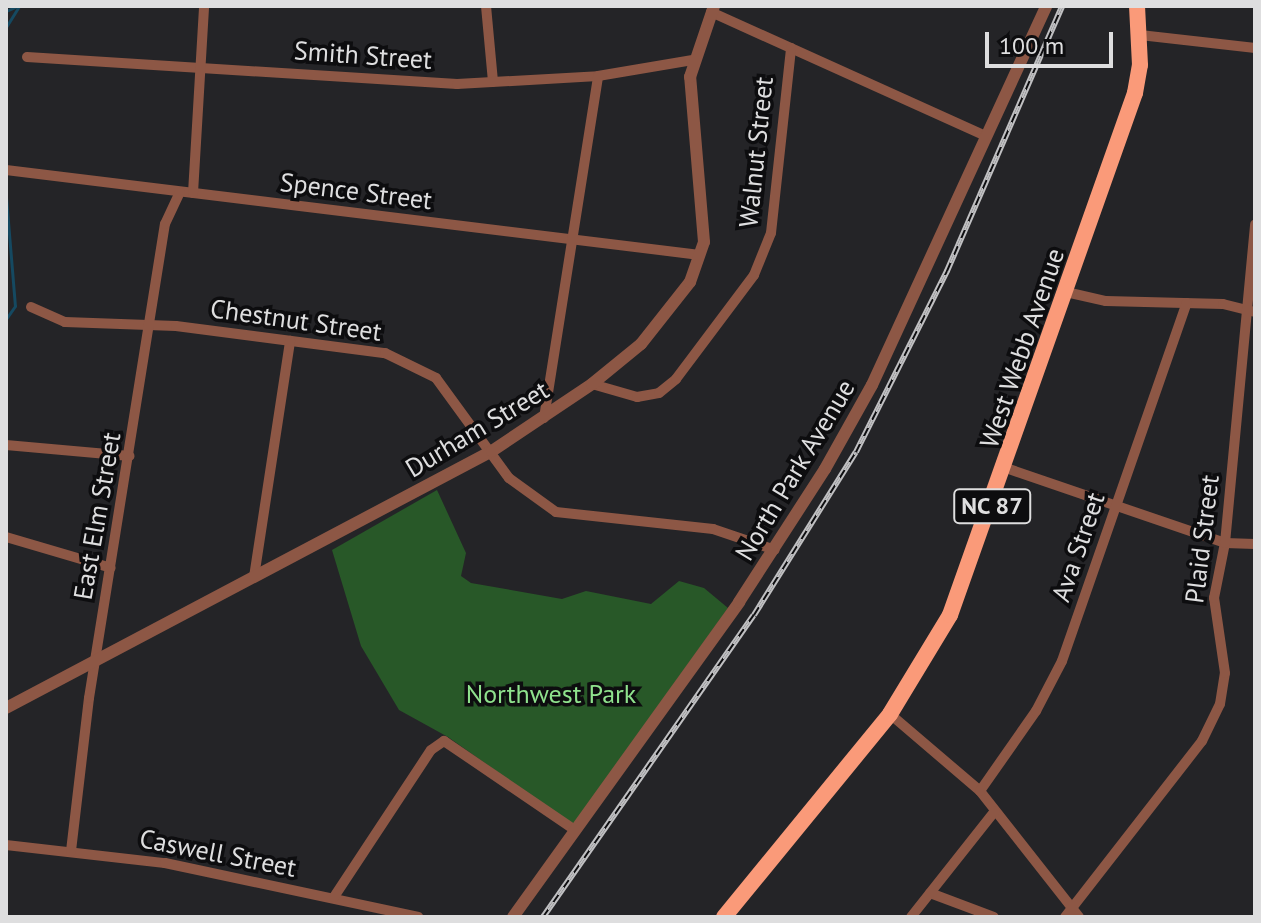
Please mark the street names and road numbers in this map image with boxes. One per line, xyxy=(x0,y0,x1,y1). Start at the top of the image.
street label: Smith Street xyxy=(293,35,433,75)
street label: Walnut Street xyxy=(733,75,779,229)
street label: Spence Street xyxy=(278,166,434,216)
street label: West Webb Avenue xyxy=(973,244,1071,452)
street label: Chestnut Street xyxy=(208,293,384,347)
street label: North Park Avenue xyxy=(728,373,862,567)
street label: Durham Street xyxy=(400,374,554,484)
street label: East Elm Street xyxy=(67,430,127,602)
street label: Plaid Street xyxy=(1179,473,1225,605)
road number: NC 87 xyxy=(952,486,1032,526)
street label: Ava Street xyxy=(1045,488,1111,606)
street label: Caswell Street xyxy=(137,823,299,883)

